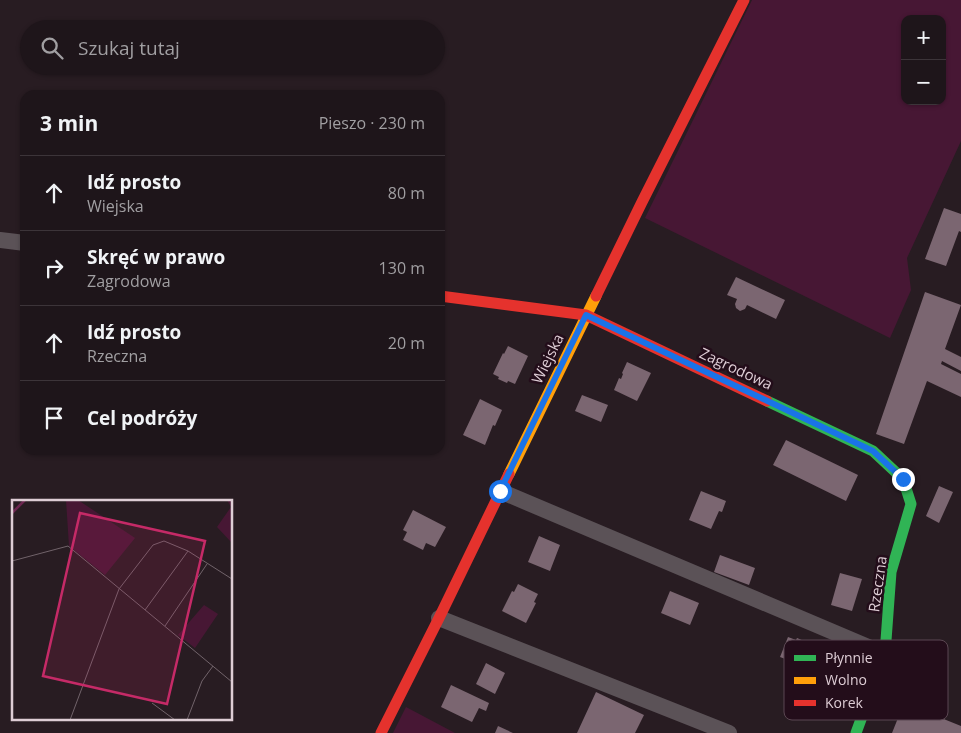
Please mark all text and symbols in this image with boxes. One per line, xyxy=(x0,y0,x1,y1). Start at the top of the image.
map controls xyxy=(901,15,946,105)
button: + xyxy=(901,15,946,60)
search box xyxy=(20,20,445,75)
icon: search xyxy=(38,34,66,62)
text: Szukaj tutaj xyxy=(78,35,180,61)
button: − xyxy=(901,60,946,105)
text: 3 min xyxy=(40,109,98,137)
text: Pieszo · 230 m xyxy=(319,112,425,134)
text: Idź prosto xyxy=(87,169,181,195)
icon: ahead xyxy=(40,179,68,207)
text: 80 m xyxy=(388,182,425,204)
text: Wiejska xyxy=(87,195,144,217)
text: Skręć w prawo xyxy=(87,244,225,270)
icon: right xyxy=(40,254,68,282)
text: 130 m xyxy=(379,257,425,279)
text: Zagrodowa xyxy=(87,270,171,292)
text: Idź prosto xyxy=(87,319,181,345)
icon: ahead xyxy=(40,329,68,357)
street label: Wiejska xyxy=(526,330,568,387)
text: 20 m xyxy=(388,332,425,354)
street label: Zagrodowa xyxy=(697,342,776,394)
text: Rzeczna xyxy=(87,345,147,367)
icon: arrive xyxy=(40,404,68,432)
text: Cel podróży xyxy=(87,405,197,431)
route end xyxy=(892,468,915,491)
route start xyxy=(489,480,512,503)
inset map xyxy=(12,500,232,720)
street label: Rzeczna xyxy=(863,555,891,613)
legend xyxy=(784,640,948,720)
text: Płynnie xyxy=(825,648,873,667)
text: Wolno xyxy=(825,670,867,689)
text: Korek xyxy=(825,693,864,712)

